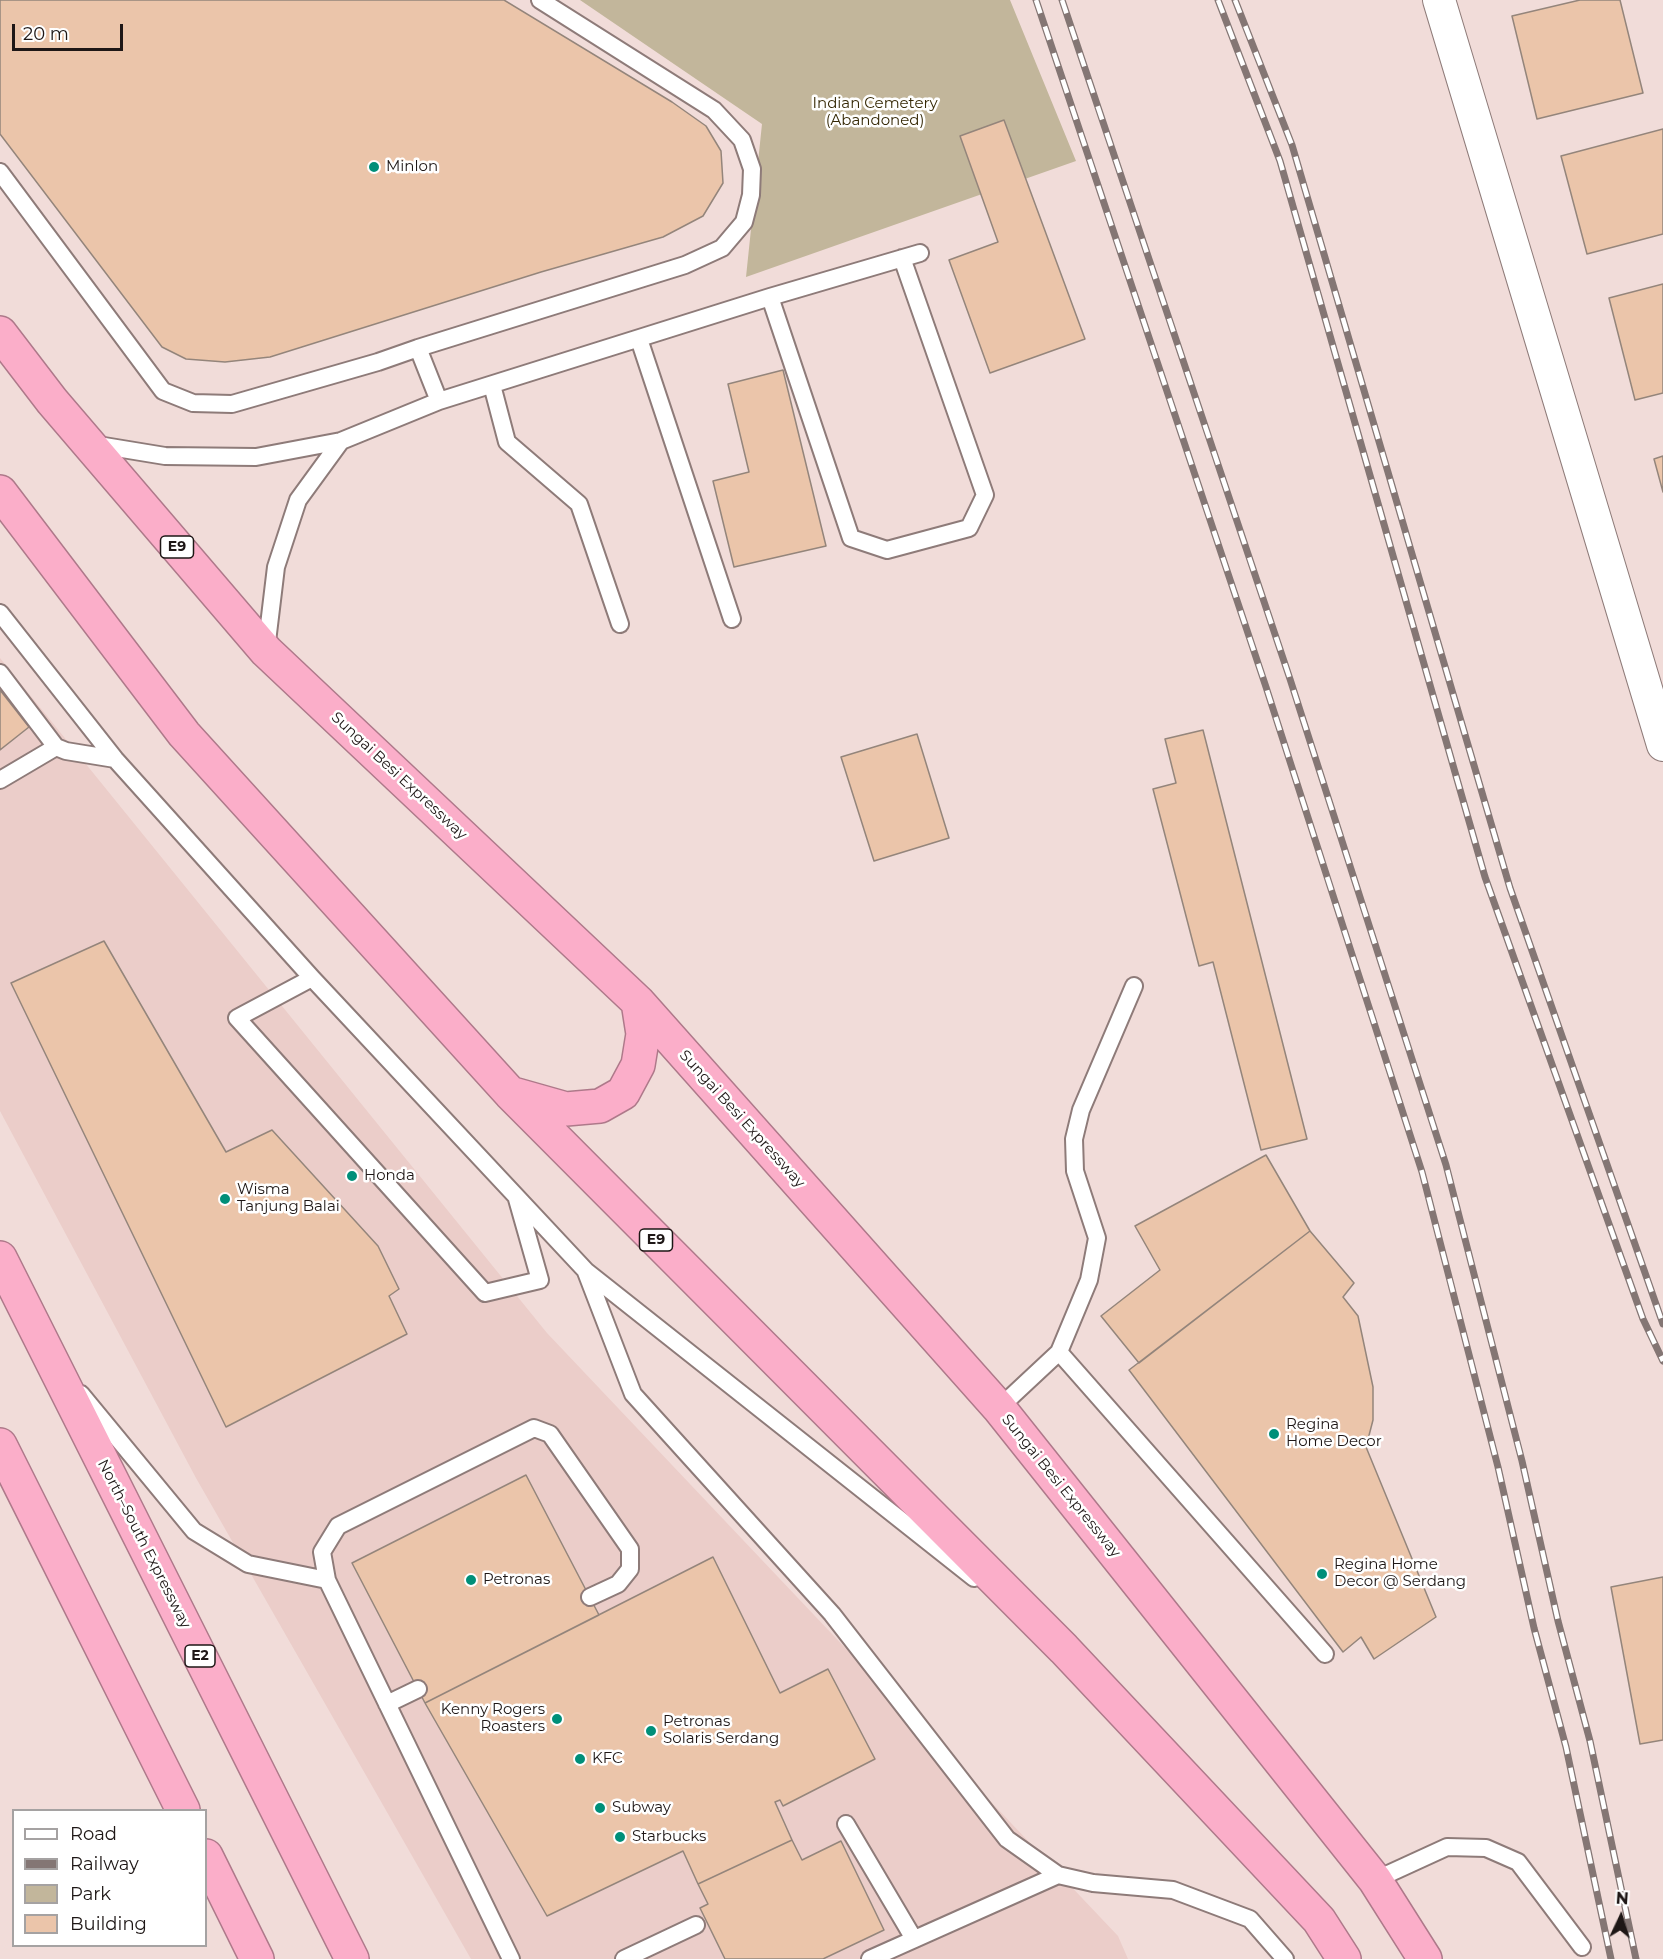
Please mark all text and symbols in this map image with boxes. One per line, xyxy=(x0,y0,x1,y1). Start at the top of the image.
scale bar xyxy=(15,12,126,50)
text: 20 m xyxy=(23,23,69,45)
park label: Indian Cemetery (Abandoned) xyxy=(812,95,938,130)
place label: Minlon xyxy=(386,158,438,176)
marker: Minlon xyxy=(367,160,381,174)
road number: E9 xyxy=(160,536,194,558)
street label: Sungai Besi Expressway xyxy=(327,708,471,844)
street label: Sungai Besi Expressway xyxy=(675,1046,809,1192)
place label: Honda xyxy=(364,1167,415,1185)
marker: Honda xyxy=(345,1169,359,1183)
place label: Wisma Tanjung Balai xyxy=(237,1181,340,1216)
marker: Wisma Tanjung Balai xyxy=(218,1192,232,1206)
road number: E9 xyxy=(640,1229,672,1251)
street label: Sungai Besi Expressway xyxy=(998,1411,1124,1561)
place label: Regina Home Decor xyxy=(1286,1416,1382,1451)
marker: Regina Home Decor xyxy=(1267,1427,1281,1441)
street label: North–South Expressway xyxy=(94,1457,194,1631)
place label: Regina Home Decor @ Serdang xyxy=(1334,1556,1466,1591)
marker: Regina Home Decor @ Serdang xyxy=(1315,1567,1329,1581)
place label: Petronas xyxy=(483,1571,550,1589)
marker: Petronas xyxy=(464,1573,478,1587)
road number: E2 xyxy=(185,1645,215,1667)
place label: Kenny Rogers Roasters xyxy=(441,1701,545,1736)
marker: Kenny Rogers Roasters xyxy=(550,1712,564,1726)
place label: Petronas Solaris Serdang xyxy=(663,1713,779,1748)
marker: Petronas Solaris Serdang xyxy=(644,1724,658,1738)
place label: KFC xyxy=(592,1750,623,1768)
marker: KFC xyxy=(573,1752,587,1766)
place label: Subway xyxy=(612,1799,671,1817)
marker: Subway xyxy=(593,1801,607,1815)
legend xyxy=(12,1809,207,1947)
text: Road xyxy=(70,1823,117,1845)
place label: Starbucks xyxy=(632,1828,706,1846)
marker: Starbucks xyxy=(613,1830,627,1844)
text: Railway xyxy=(70,1853,139,1875)
text: Park xyxy=(70,1883,111,1905)
north arrow xyxy=(1591,1887,1651,1947)
text: N xyxy=(1615,1889,1629,1908)
text: Building xyxy=(70,1913,147,1935)

